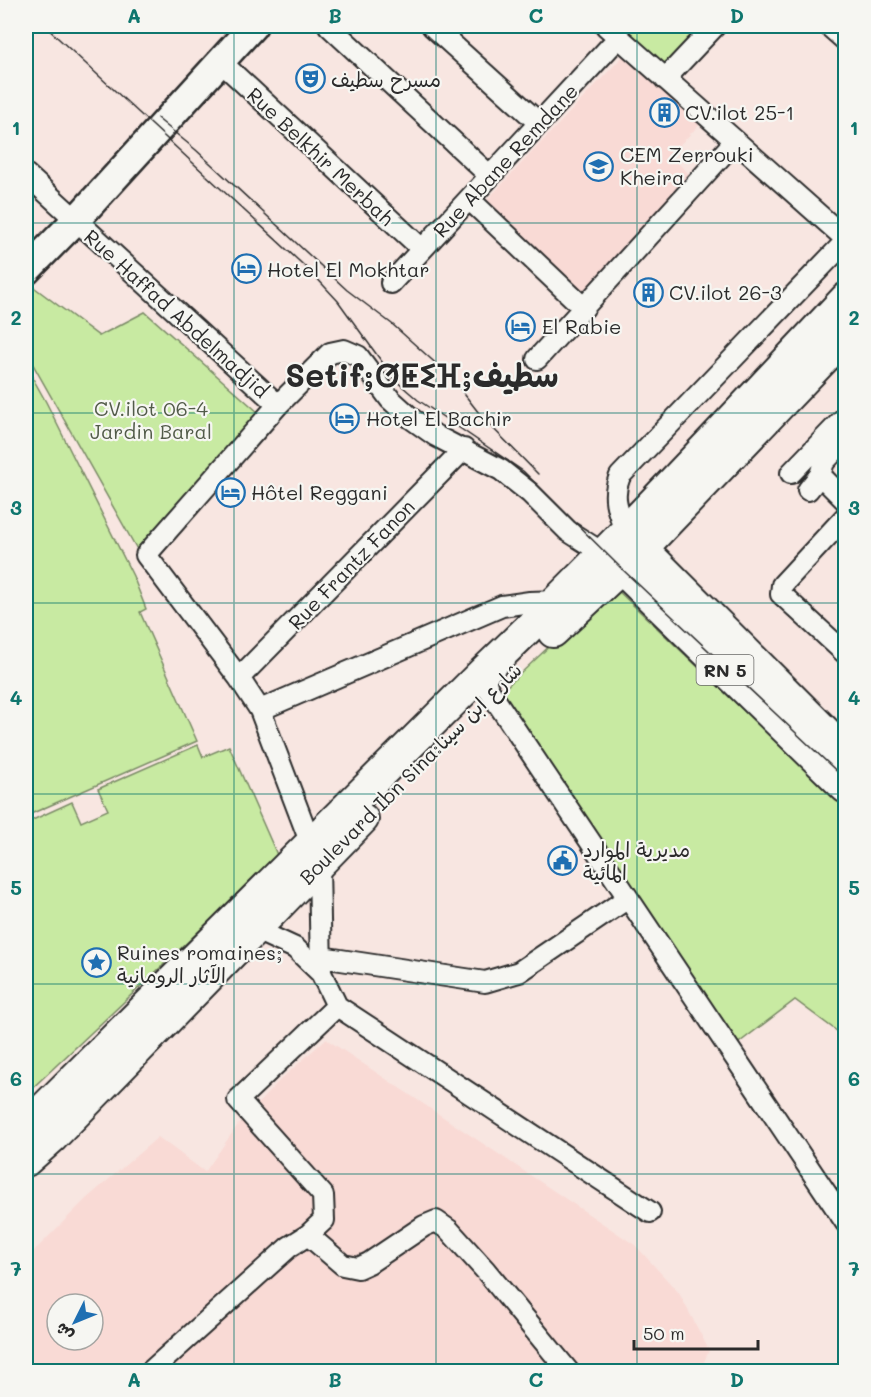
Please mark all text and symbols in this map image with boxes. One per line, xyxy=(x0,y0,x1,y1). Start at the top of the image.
text: A xyxy=(127,2,141,28)
text: B xyxy=(328,2,342,28)
text: C xyxy=(529,2,544,28)
text: D xyxy=(730,2,744,28)
theatre icon: مسرح سطيف xyxy=(294,63,326,95)
place label: مسرح سطيف xyxy=(331,66,441,94)
street label: Rue Abane Remdane xyxy=(427,78,583,242)
street label: Rue Belkhir Merbah xyxy=(242,81,400,231)
building icon: CV.ilot 25-1 xyxy=(648,96,680,128)
place label: CV.ilot 25-1 xyxy=(685,99,794,125)
text: 1 xyxy=(12,114,20,140)
text: 1 xyxy=(850,114,858,140)
place label: CEM Zerrouki Kheira xyxy=(620,141,754,190)
school or university icon: CEM Zerrouki Kheira xyxy=(583,150,615,182)
street label: Rue Haffad Abdelmadjid xyxy=(79,223,275,403)
hotel icon: Hotel El Mokhtar xyxy=(230,253,262,285)
place label: Hotel El Mokhtar xyxy=(267,256,430,282)
building icon: CV.ilot 26-3 xyxy=(632,276,664,308)
place label: CV.ilot 26-3 xyxy=(669,279,782,305)
text: 2 xyxy=(10,304,22,330)
text: 2 xyxy=(848,304,860,330)
hotel icon: El Rabie xyxy=(505,310,537,342)
place label: El Rabie xyxy=(542,313,621,339)
district label: Setif;ⵚⵟⵉⴼ;سطيف xyxy=(285,353,559,395)
park label: CV.ilot 06-4 Jardin Baral xyxy=(90,395,212,444)
hotel icon: Hotel El Bachir xyxy=(329,402,361,434)
place label: Hotel El Bachir xyxy=(366,405,512,431)
hotel icon: Hôtel Reggani xyxy=(214,476,246,508)
place label: Hôtel Reggani xyxy=(251,479,388,505)
street label: Rue Frantz Fanon xyxy=(282,493,420,635)
text: 3 xyxy=(10,494,22,520)
text: 3 xyxy=(848,494,860,520)
road number: RN 5 xyxy=(696,655,754,685)
street label: Boulevard Ibn Sina:شارع ابن سينا xyxy=(293,656,528,891)
text: 4 xyxy=(10,684,23,710)
text: 4 xyxy=(848,684,861,710)
place label: مديرية الموارد المائية xyxy=(583,836,690,885)
public building icon: مديرية الموارد المائية xyxy=(546,844,578,876)
text: 5 xyxy=(10,874,22,900)
text: 5 xyxy=(848,874,860,900)
place label: Ruines romaines; الآثار الرومانية xyxy=(117,939,283,988)
place icon: Ruines romaines; الآثار الرومانية xyxy=(80,947,112,979)
text: 6 xyxy=(10,1065,22,1091)
text: 6 xyxy=(848,1065,860,1091)
text: 7 xyxy=(10,1255,22,1281)
text: 7 xyxy=(848,1255,860,1281)
north arrow xyxy=(45,1292,105,1352)
scale bar xyxy=(634,1313,758,1351)
text: ش xyxy=(50,1319,77,1346)
text: 50 m xyxy=(643,1321,685,1345)
text: A xyxy=(127,1366,141,1392)
text: B xyxy=(328,1366,342,1392)
text: C xyxy=(529,1366,544,1392)
text: D xyxy=(730,1366,744,1392)

